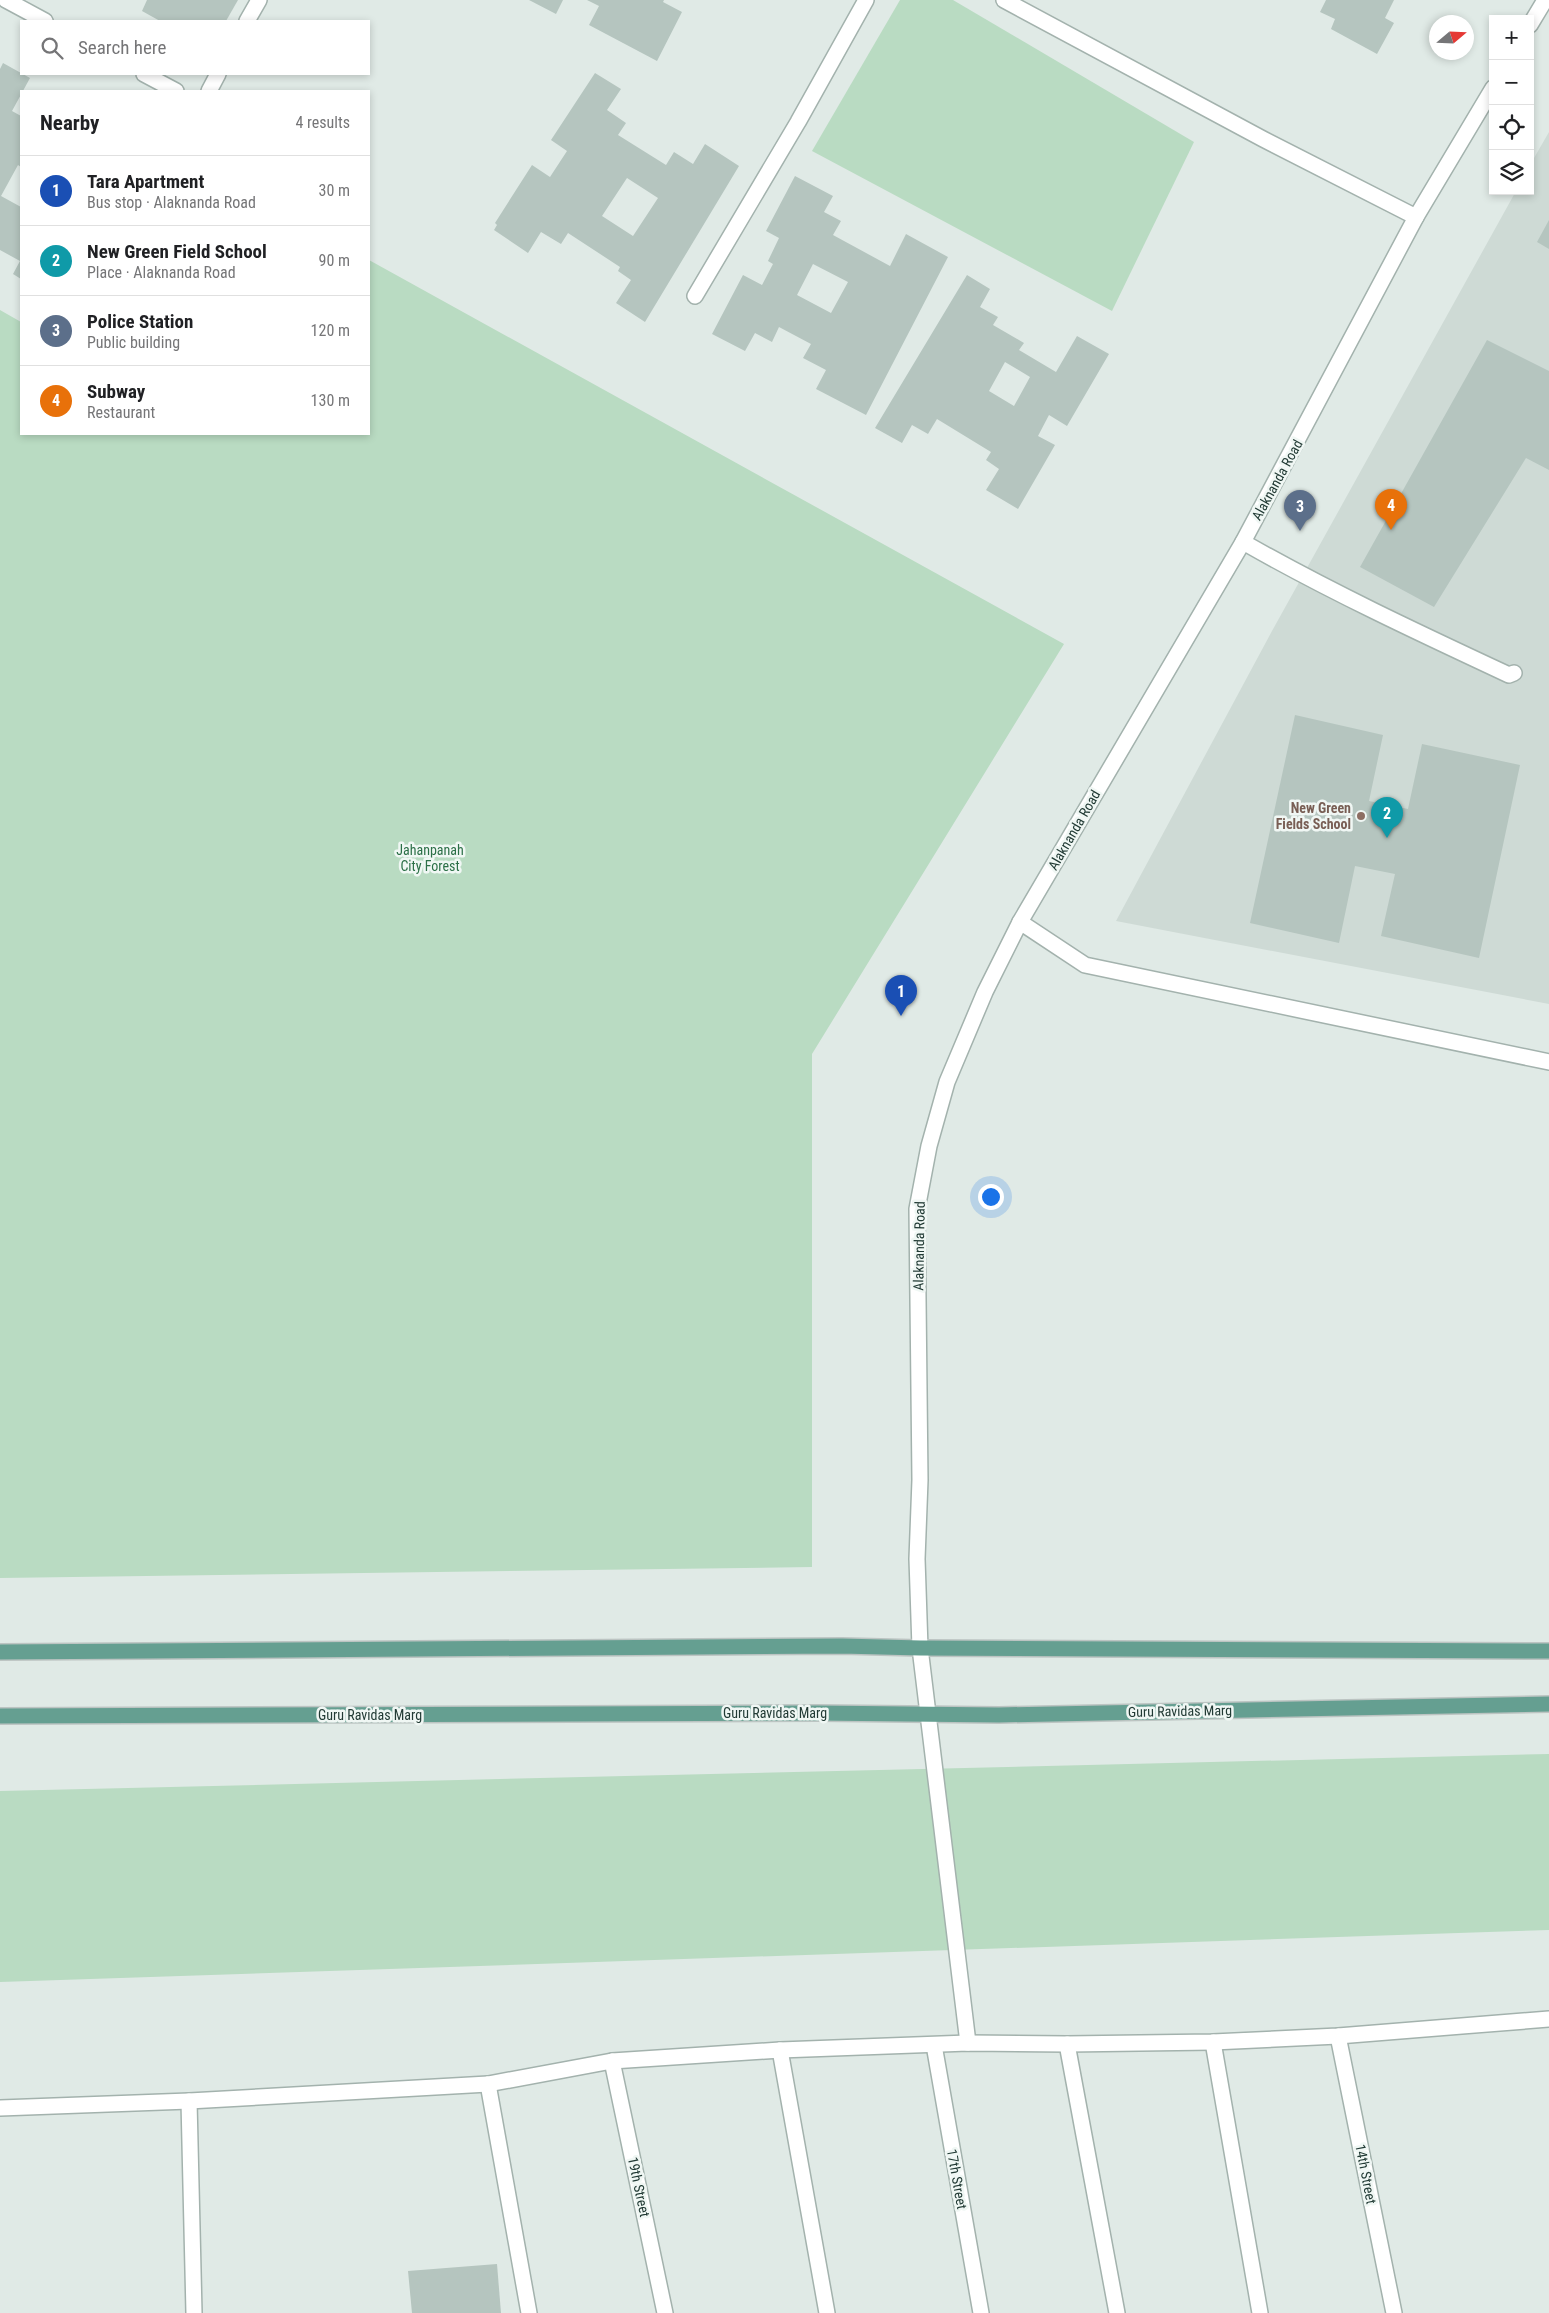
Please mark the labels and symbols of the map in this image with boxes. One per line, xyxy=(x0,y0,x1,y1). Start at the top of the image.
north arrow xyxy=(1429,15,1474,60)
street label: Alaknanda Road xyxy=(1248,437,1306,523)
pin: 4 xyxy=(1375,489,1407,530)
pin: 3 xyxy=(1284,490,1316,531)
street label: Alaknanda Road xyxy=(1045,787,1103,873)
pin: 2 xyxy=(1371,797,1403,838)
place label: New Green Fields School xyxy=(1276,800,1351,832)
marker: New Green Fields School xyxy=(1355,810,1367,822)
park label: Jahanpanah City Forest xyxy=(396,842,464,874)
pin: 1 xyxy=(885,975,917,1016)
your location xyxy=(978,1184,1004,1210)
street label: Alaknanda Road xyxy=(910,1201,928,1291)
street label: Guru Ravidas Marg xyxy=(1128,1702,1232,1720)
street label: Guru Ravidas Marg xyxy=(723,1705,827,1721)
street label: Guru Ravidas Marg xyxy=(318,1707,422,1723)
street label: 14th Street xyxy=(1352,2143,1380,2205)
street label: 17th Street xyxy=(944,2148,970,2210)
street label: 19th Street xyxy=(625,2156,653,2218)

